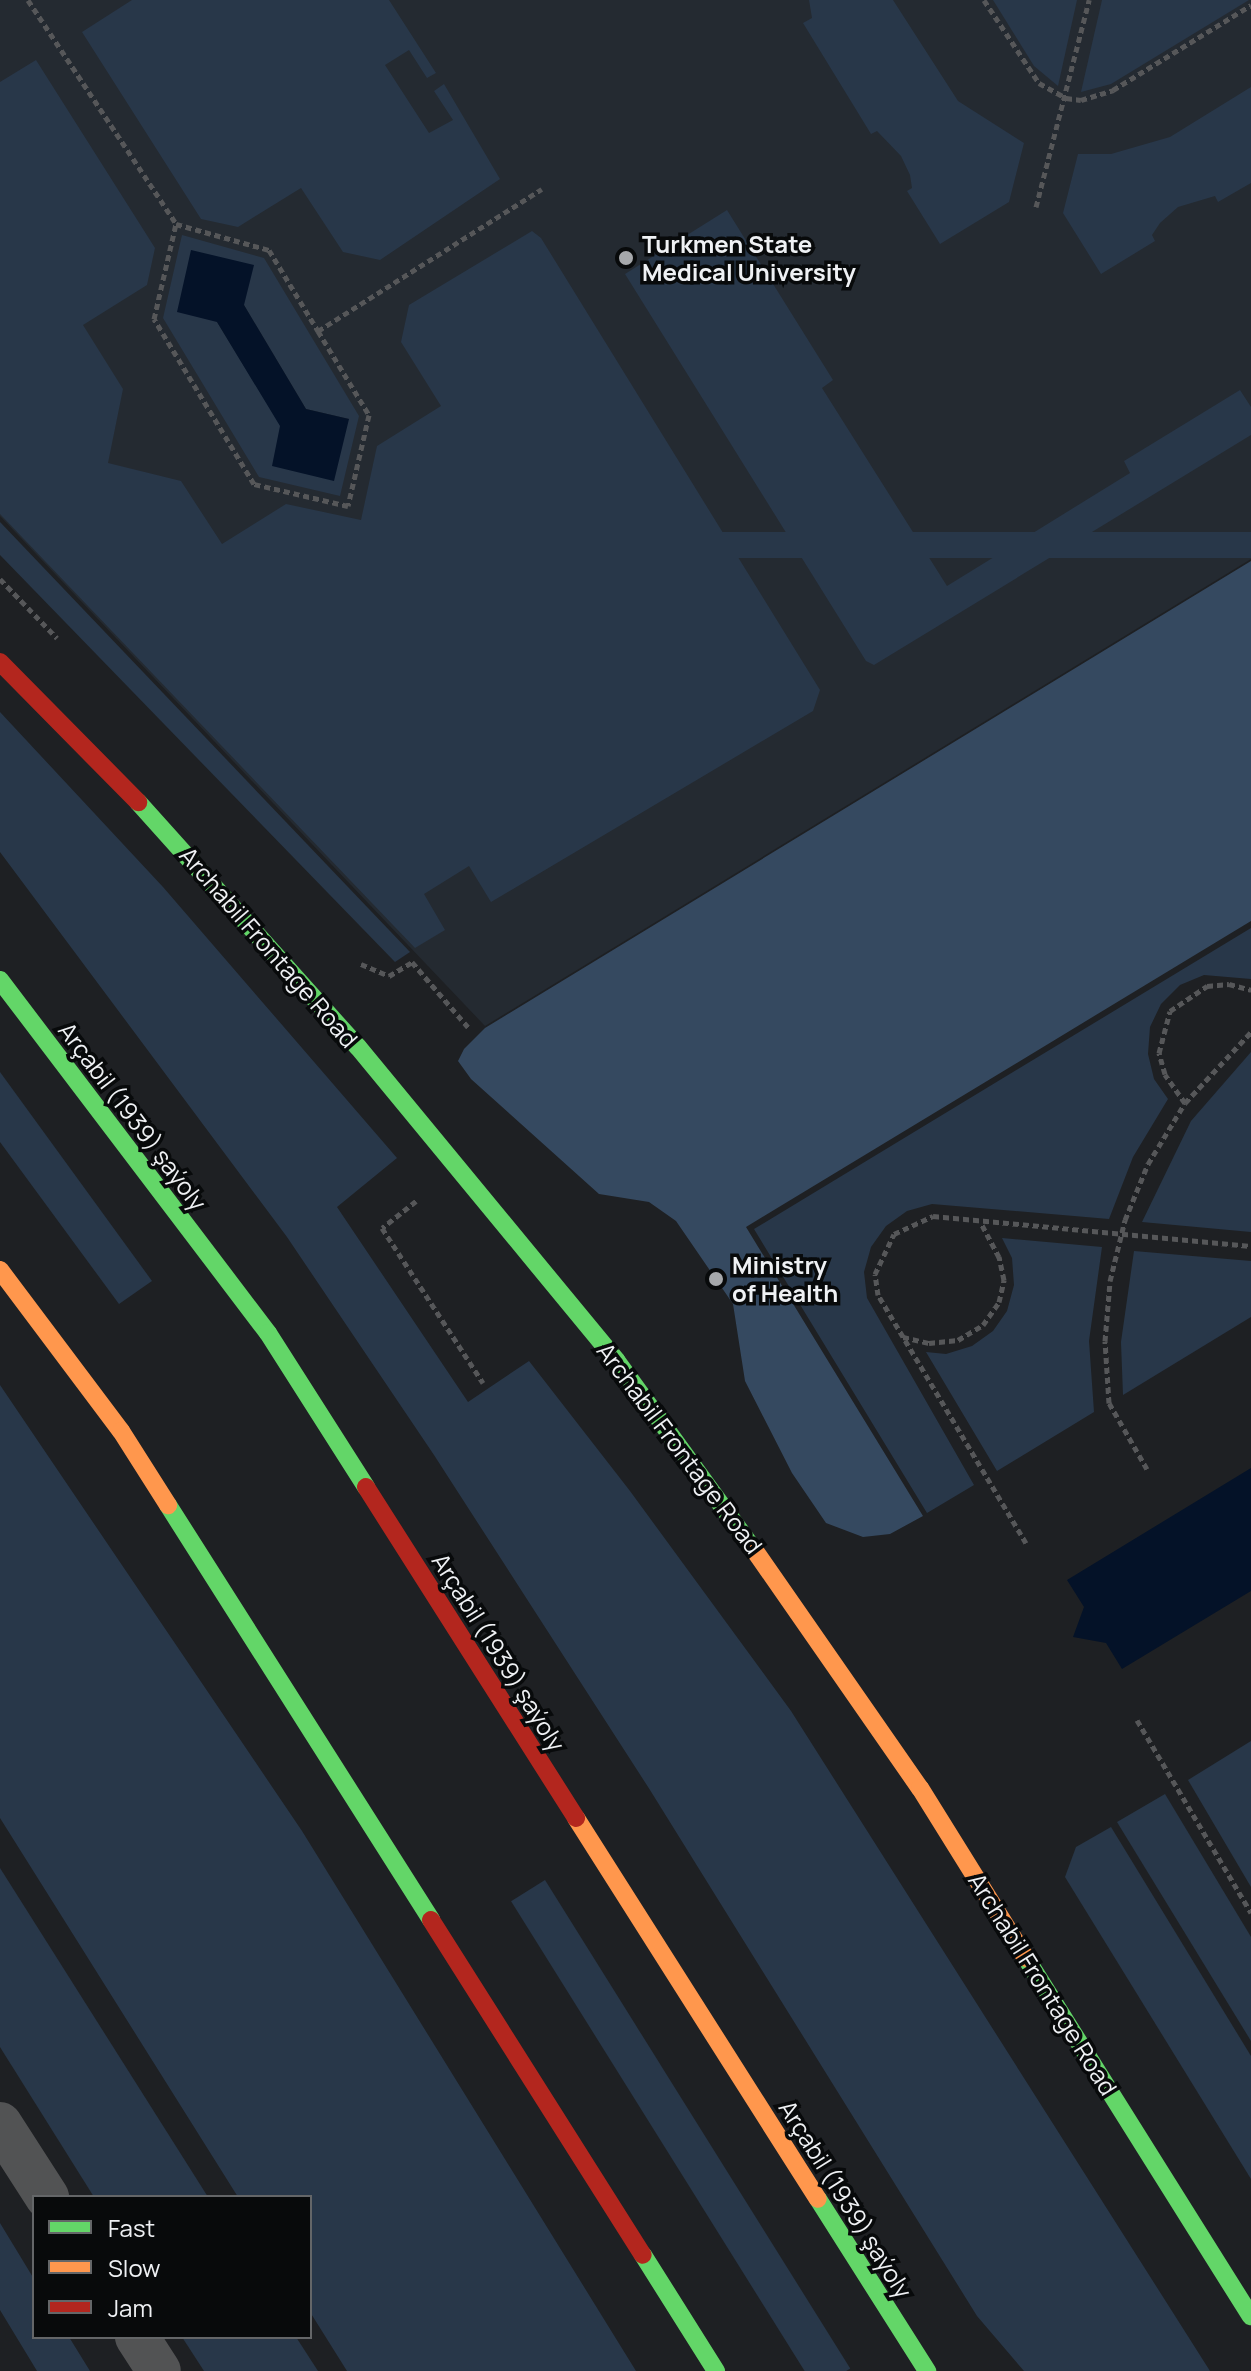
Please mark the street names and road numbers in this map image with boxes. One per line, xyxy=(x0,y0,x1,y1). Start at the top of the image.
street label: Archabil Frontage Road xyxy=(174,841,364,1053)
street label: Arçabil (1939) şaýoly xyxy=(53,1016,213,1216)
street label: Archabil Frontage Road xyxy=(591,1337,769,1559)
street label: Arçabil (1939) şaýoly xyxy=(426,1548,572,1756)
street label: Archabil Frontage Road xyxy=(963,1868,1123,2100)
street label: Arçabil (1939) şaýoly xyxy=(773,2095,919,2303)

